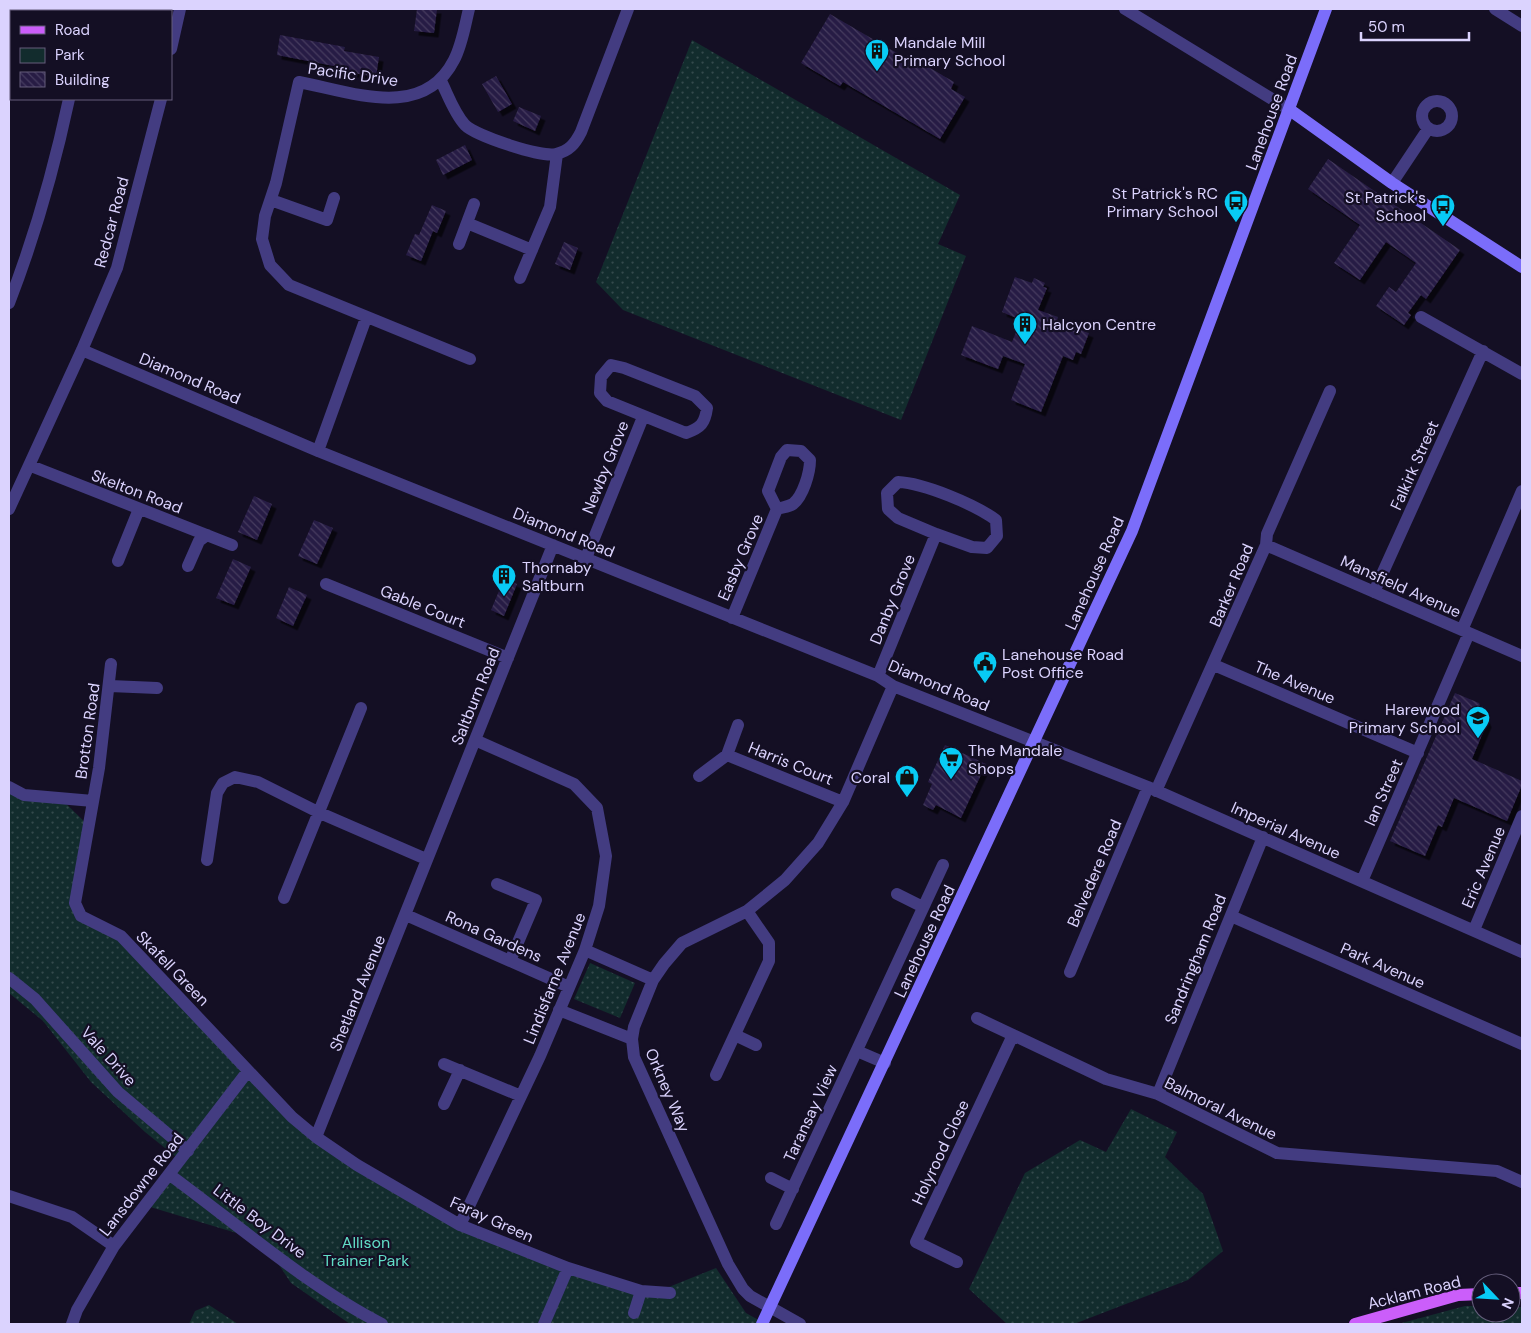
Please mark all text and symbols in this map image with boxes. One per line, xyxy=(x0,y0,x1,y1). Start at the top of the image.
legend xyxy=(10,10,172,100)
scale bar xyxy=(1361,10,1468,42)
text: 50 m xyxy=(1368,17,1405,37)
text: Road xyxy=(55,20,90,40)
place label: Mandale Mill Primary School xyxy=(894,32,1005,71)
building icon: Mandale Mill Primary School xyxy=(864,38,890,72)
text: Park xyxy=(55,45,85,65)
street label: Lanehouse Road xyxy=(1241,51,1302,173)
street label: Pacific Drive xyxy=(306,58,399,91)
text: Building xyxy=(55,70,110,90)
street label: Redcar Road xyxy=(89,174,134,270)
place label: St Patrick's RC Primary School xyxy=(1107,183,1218,222)
place label: St Patrick's School xyxy=(1345,187,1426,226)
bus stop icon: St Patrick's RC Primary School xyxy=(1223,189,1249,223)
bus stop icon: St Patrick's School xyxy=(1430,193,1456,227)
building icon: Halcyon Centre xyxy=(1012,311,1038,345)
place label: Halcyon Centre xyxy=(1042,314,1156,335)
street label: Diamond Road xyxy=(136,348,244,409)
street label: Falkirk Street xyxy=(1385,417,1444,513)
street label: Newby Grove xyxy=(577,418,634,517)
street label: Skelton Road xyxy=(88,465,185,518)
street label: Diamond Road xyxy=(510,502,618,562)
street label: Easby Grove xyxy=(713,511,768,604)
street label: Lanehouse Road xyxy=(1060,513,1129,633)
street label: Barker Road xyxy=(1205,540,1258,630)
street label: Mansfield Avenue xyxy=(1337,550,1464,622)
street label: Danby Grove xyxy=(865,551,920,647)
place label: Thornaby Saltburn xyxy=(522,557,592,596)
building icon: Thornaby Saltburn xyxy=(491,563,517,597)
street label: Gable Court xyxy=(377,580,469,633)
street label: Saltburn Road xyxy=(446,644,505,748)
place label: Lanehouse Road Post Office xyxy=(1002,644,1124,683)
public building icon: Lanehouse Road Post Office xyxy=(972,650,998,684)
street label: Diamond Road xyxy=(885,655,993,716)
street label: The Avenue xyxy=(1251,656,1338,709)
street label: Brotton Road xyxy=(70,682,105,781)
place label: Harewood Primary School xyxy=(1349,699,1460,738)
school or university icon: Harewood Primary School xyxy=(1465,705,1491,739)
street label: Harris Court xyxy=(745,737,836,790)
place label: The Mandale Shops xyxy=(968,740,1062,779)
supermarket icon: The Mandale Shops xyxy=(938,746,964,780)
street label: Ian Street xyxy=(1359,755,1408,829)
shop icon: Coral xyxy=(894,764,920,798)
place label: Coral xyxy=(851,767,890,788)
street label: Imperial Avenue xyxy=(1228,797,1344,864)
street label: Belvedere Road xyxy=(1062,816,1127,930)
street label: Eric Avenue xyxy=(1457,823,1510,911)
street label: Lanehouse Road xyxy=(889,882,960,1001)
street label: Sandringham Road xyxy=(1160,891,1231,1027)
street label: Rona Gardens xyxy=(442,906,545,967)
street label: Lindisfarne Avenue xyxy=(519,909,590,1047)
street label: Skafell Green xyxy=(131,926,214,1010)
street label: Shetland Avenue xyxy=(325,932,390,1054)
street label: Park Avenue xyxy=(1337,938,1428,993)
street label: Vale Drive xyxy=(76,1022,141,1091)
street label: Orkney Way xyxy=(640,1045,695,1136)
street label: Taransay View xyxy=(779,1061,842,1165)
street label: Balmoral Avenue xyxy=(1161,1072,1280,1145)
street label: Holyrood Close xyxy=(907,1096,974,1208)
street label: Lansdowne Road xyxy=(94,1128,188,1240)
street label: Little Boy Drive xyxy=(209,1180,310,1263)
street label: Faray Green xyxy=(447,1192,537,1247)
park label: Allison Trainer Park xyxy=(323,1232,409,1271)
street label: Acklam Road xyxy=(1365,1271,1463,1314)
north arrow xyxy=(1471,1273,1521,1323)
text: N xyxy=(1497,1295,1518,1312)

